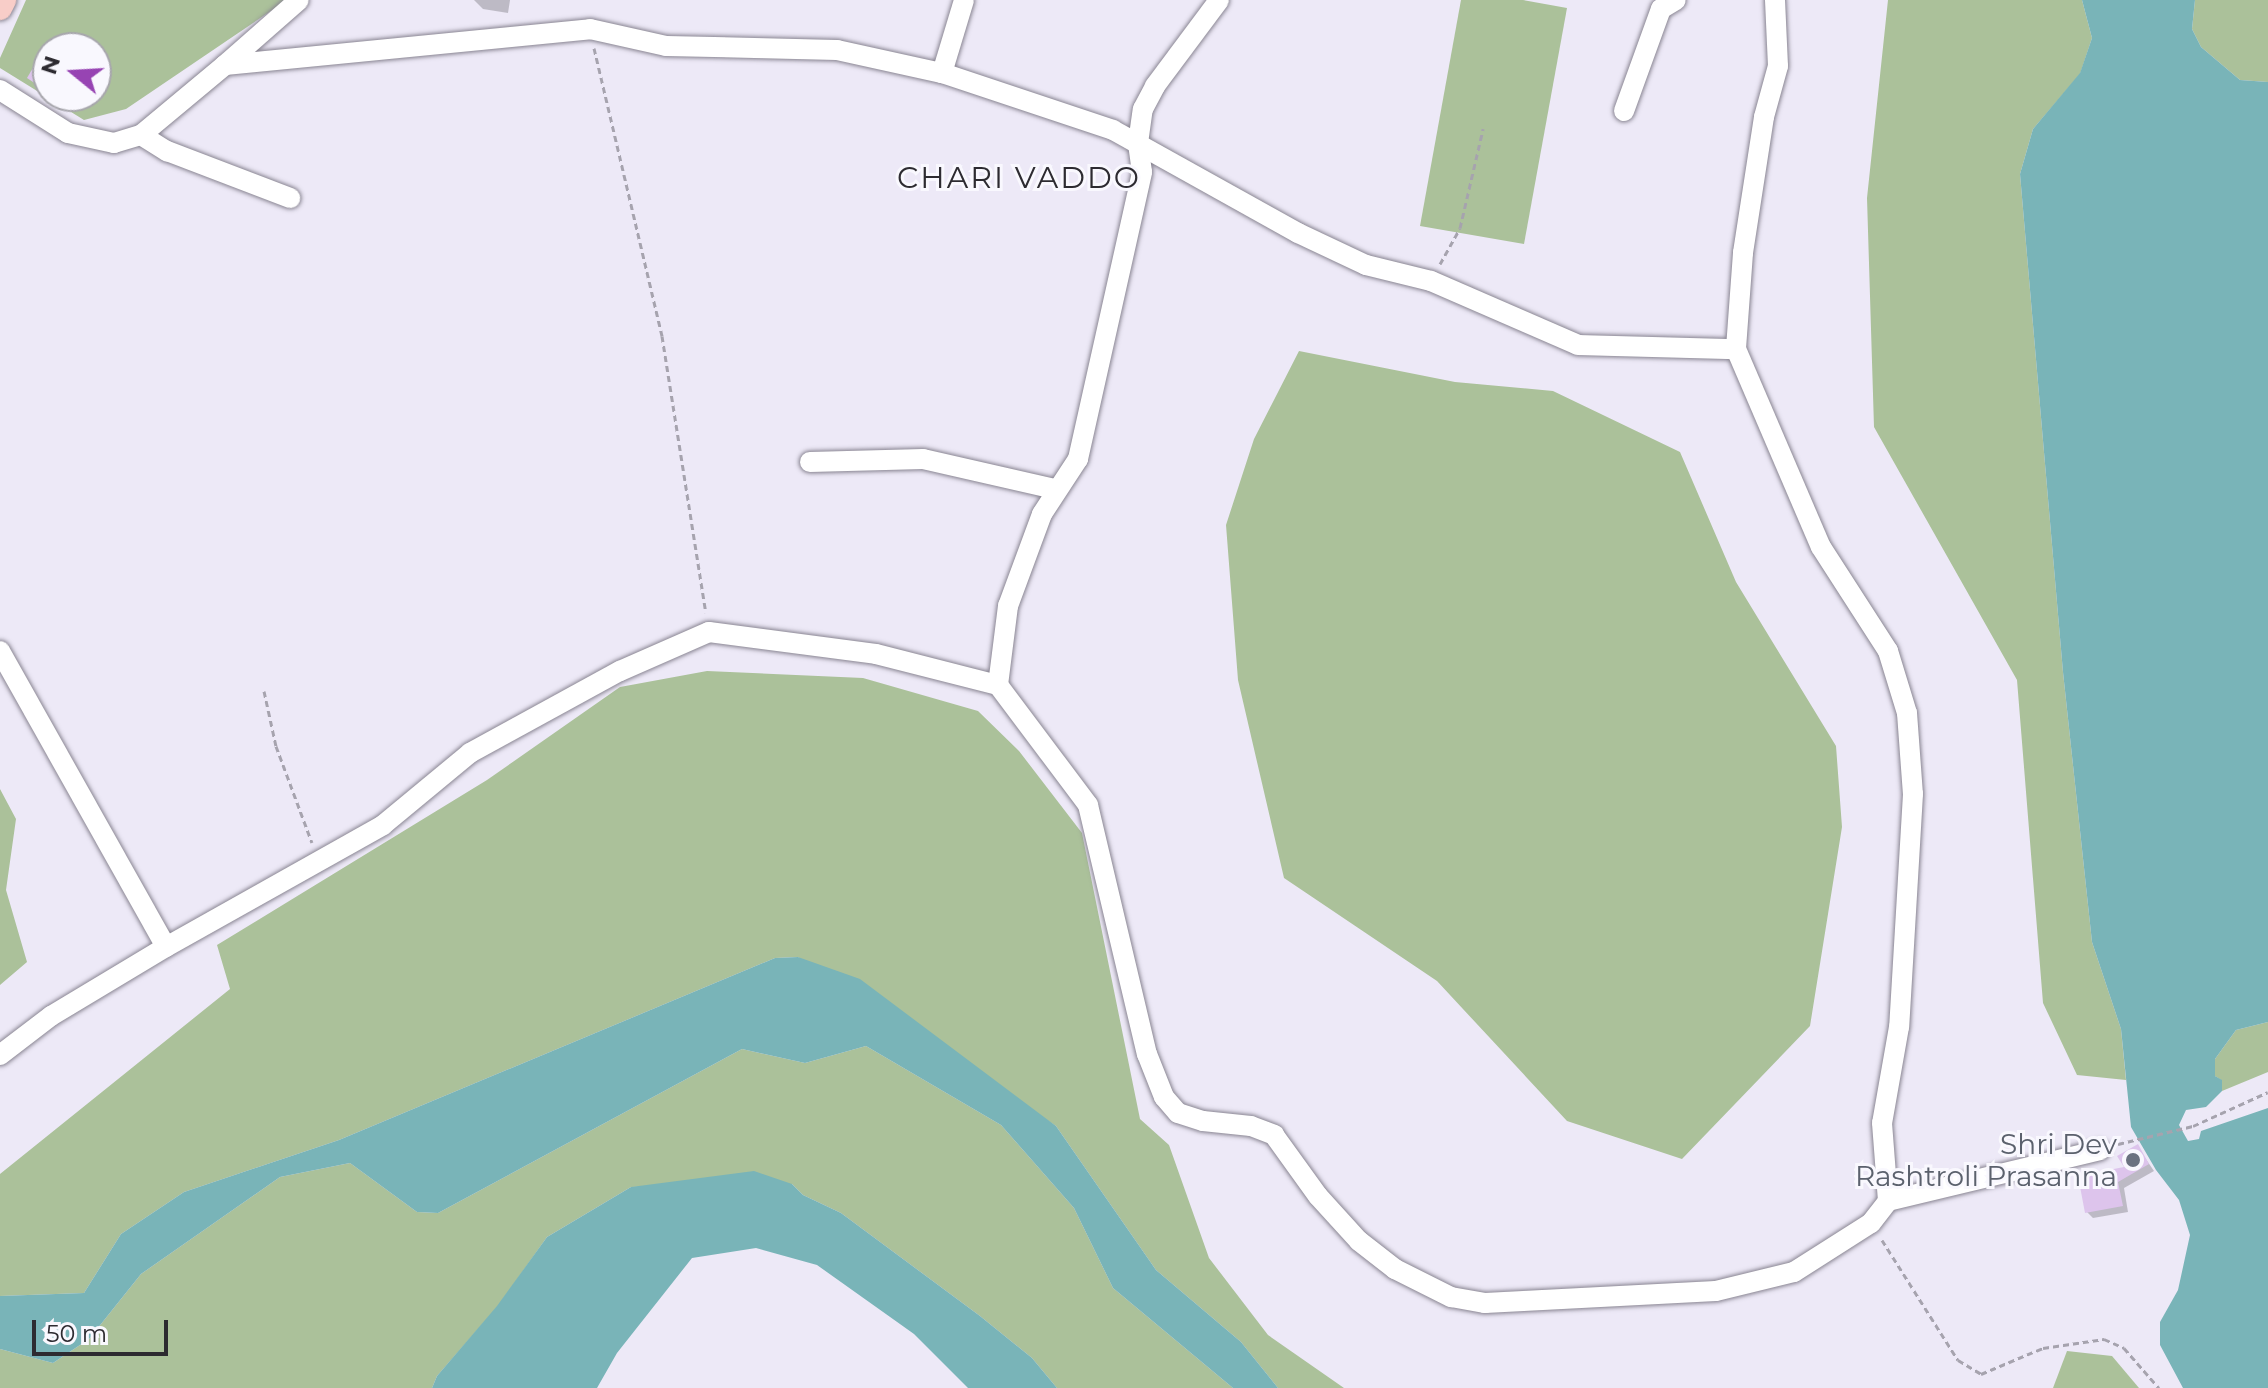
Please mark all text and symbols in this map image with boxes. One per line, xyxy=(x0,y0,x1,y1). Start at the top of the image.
north arrow xyxy=(32,32,112,112)
text: N xyxy=(35,52,66,78)
district label: CHARI VADDO xyxy=(897,160,1141,196)
place label: Shri Dev Rashtroli Prasanna xyxy=(1855,1127,2117,1193)
marker: Shri Dev Rashtroli Prasanna xyxy=(2124,1151,2142,1169)
scale bar xyxy=(36,1304,172,1354)
text: 50 m xyxy=(46,1319,107,1348)

